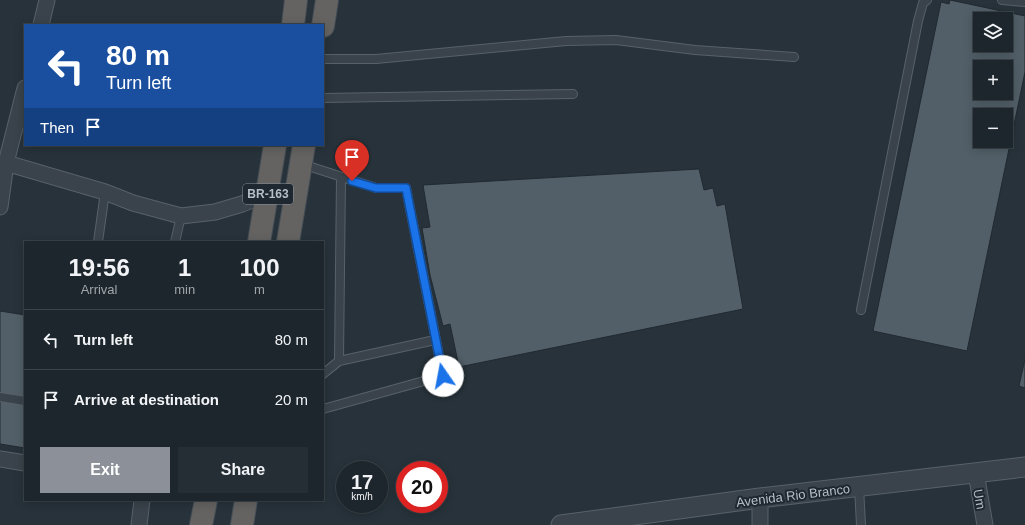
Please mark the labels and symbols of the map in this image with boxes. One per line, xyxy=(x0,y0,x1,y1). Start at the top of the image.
pin xyxy=(335,140,369,181)
road number: BR-163 xyxy=(243,184,293,204)
position arrow xyxy=(422,355,464,397)
speed limit sign: 20 xyxy=(396,461,448,513)
street label: Avenida Rio Branco xyxy=(735,481,851,510)
street label: Um xyxy=(970,488,989,510)

